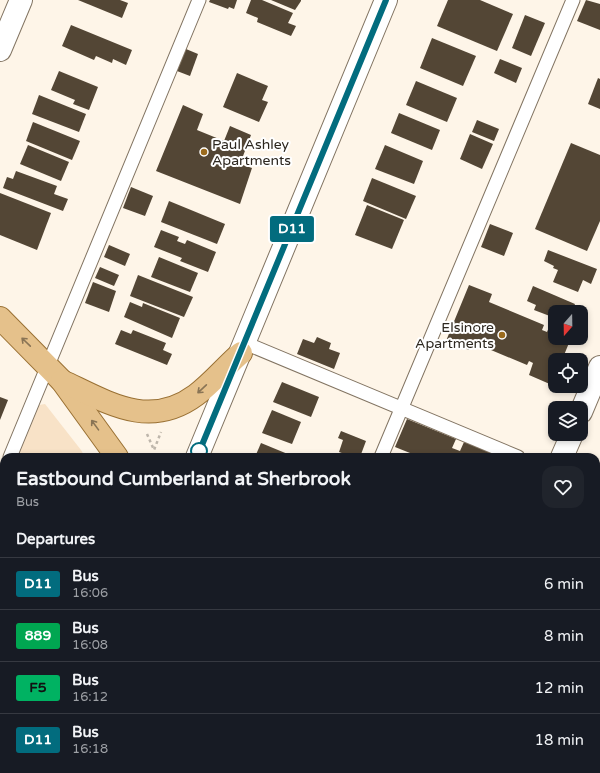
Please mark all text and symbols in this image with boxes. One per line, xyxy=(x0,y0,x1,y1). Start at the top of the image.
place label: Paul Ashley Apartments xyxy=(212,136,291,169)
marker: Paul Ashley Apartments xyxy=(199,147,209,157)
line badge: D11 xyxy=(269,216,315,242)
text: D11 xyxy=(278,220,306,237)
north arrow xyxy=(548,305,588,345)
map controls xyxy=(548,305,588,441)
place label: Elsinore Apartments xyxy=(415,319,494,352)
marker: Elsinore Apartments xyxy=(497,330,507,340)
one-way arrow xyxy=(20,338,31,347)
button: locate xyxy=(548,353,588,393)
one-way arrow xyxy=(197,384,207,394)
button: layers xyxy=(548,401,588,441)
one-way arrow xyxy=(91,419,99,430)
unlabelled marker xyxy=(190,442,208,460)
button: heart xyxy=(542,466,584,508)
text: Eastbound Cumberland at Sherbrook xyxy=(16,468,351,490)
text: Bus xyxy=(16,494,39,510)
text: Departures xyxy=(16,530,95,548)
text: Bus xyxy=(72,567,99,585)
text: D11 xyxy=(24,575,52,592)
text: 6 min xyxy=(544,575,584,593)
text: 16:06 xyxy=(72,585,108,601)
text: Bus xyxy=(72,619,99,637)
text: 889 xyxy=(25,627,51,644)
text: 8 min xyxy=(544,627,584,645)
text: 16:08 xyxy=(72,637,108,653)
text: Bus xyxy=(72,671,99,689)
text: F5 xyxy=(29,679,47,696)
text: 12 min xyxy=(535,679,584,697)
text: 16:12 xyxy=(72,689,108,705)
text: Bus xyxy=(72,723,99,741)
text: D11 xyxy=(24,731,52,748)
text: 18 min xyxy=(535,731,584,749)
text: 16:18 xyxy=(72,741,108,757)

